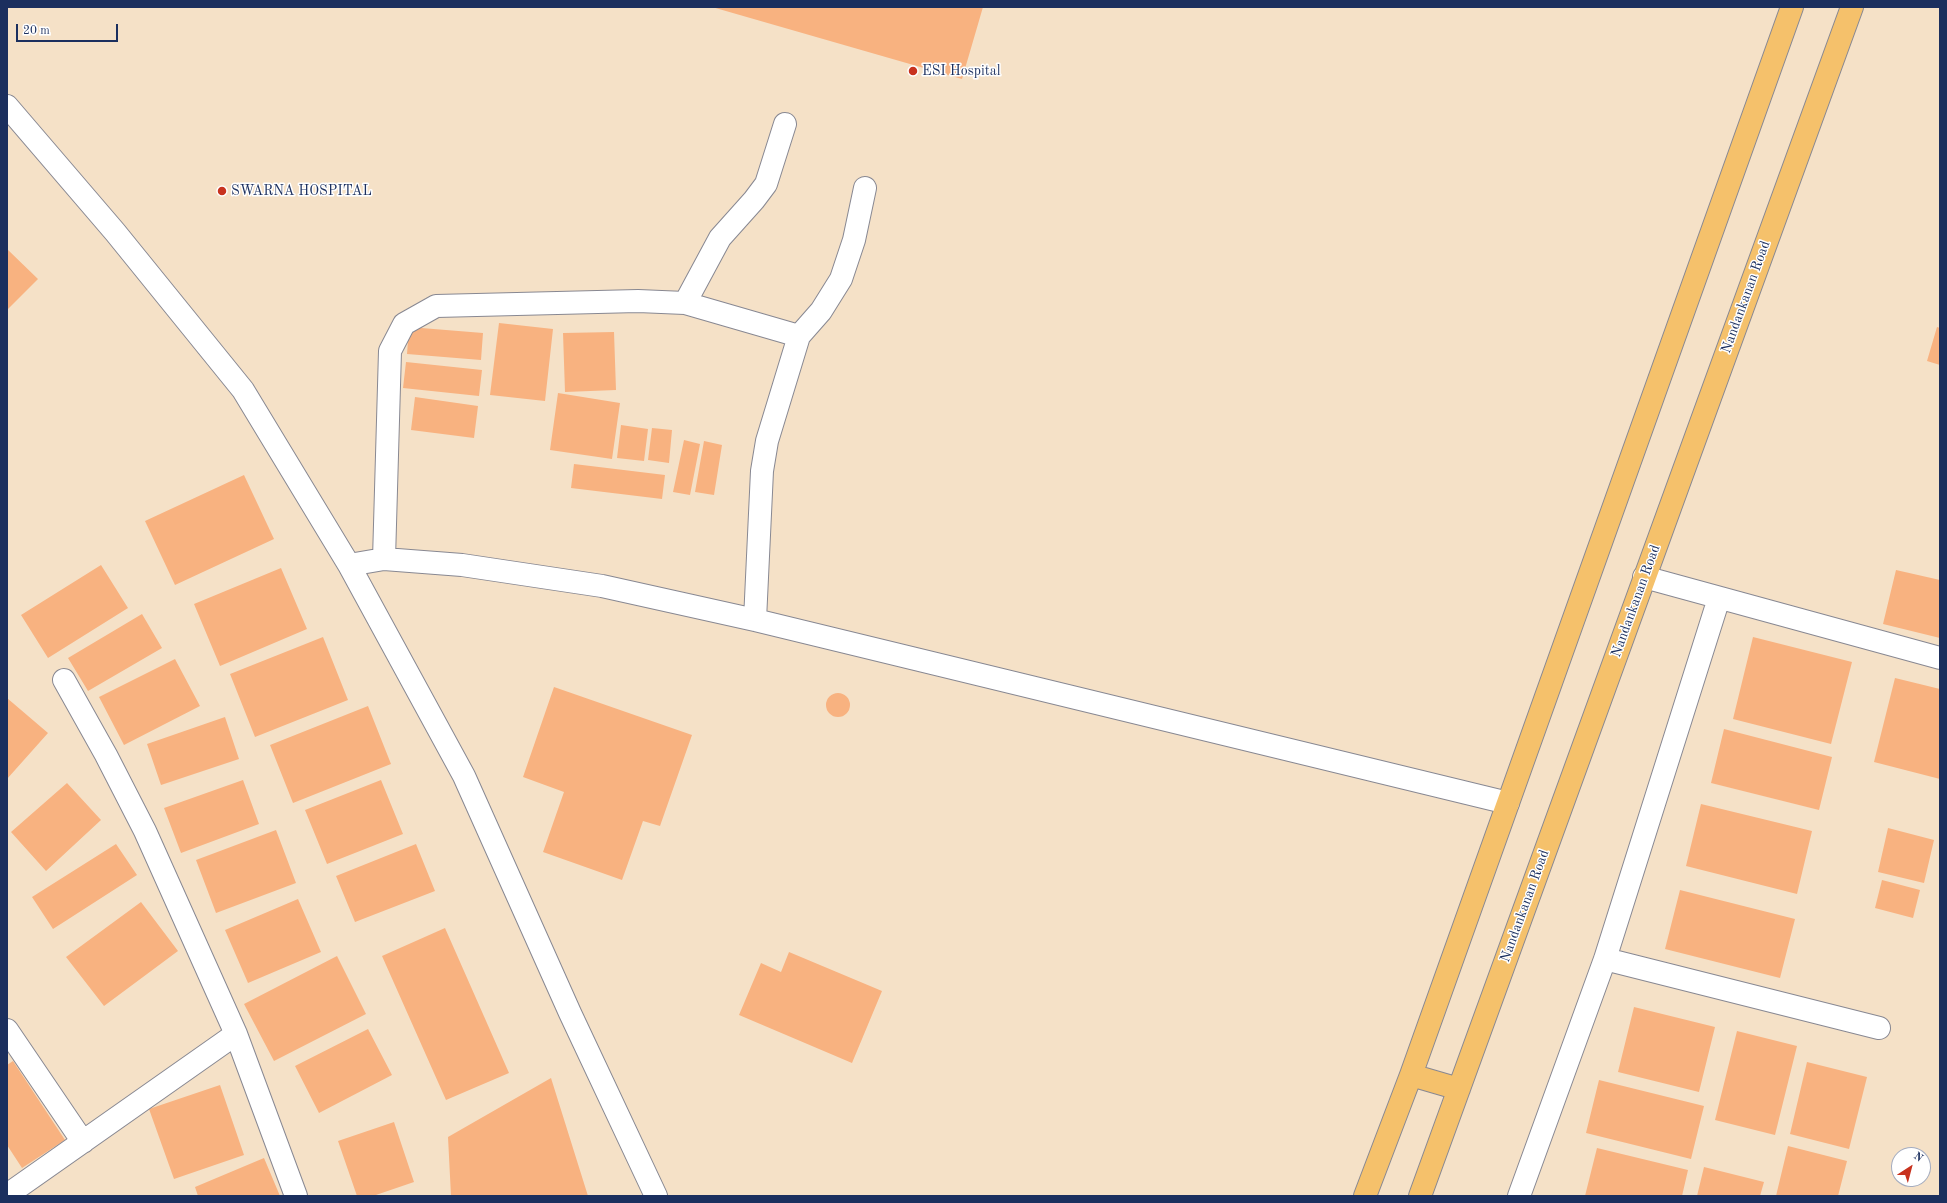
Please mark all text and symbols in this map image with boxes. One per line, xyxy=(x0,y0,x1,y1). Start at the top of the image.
scale bar xyxy=(18,16,120,42)
text: 20 m xyxy=(23,25,50,37)
place label: ESI Hospital xyxy=(922,63,1000,79)
marker: ESI Hospital xyxy=(907,65,919,77)
place label: SWARNA HOSPITAL xyxy=(231,183,372,199)
marker: SWARNA HOSPITAL xyxy=(216,185,228,197)
street label: Nandankanan Road xyxy=(1718,239,1774,355)
street label: Nandankanan Road xyxy=(1608,543,1664,659)
street label: Nandankanan Road xyxy=(1497,848,1553,964)
north arrow xyxy=(1891,1147,1931,1187)
text: N xyxy=(1911,1151,1924,1165)

